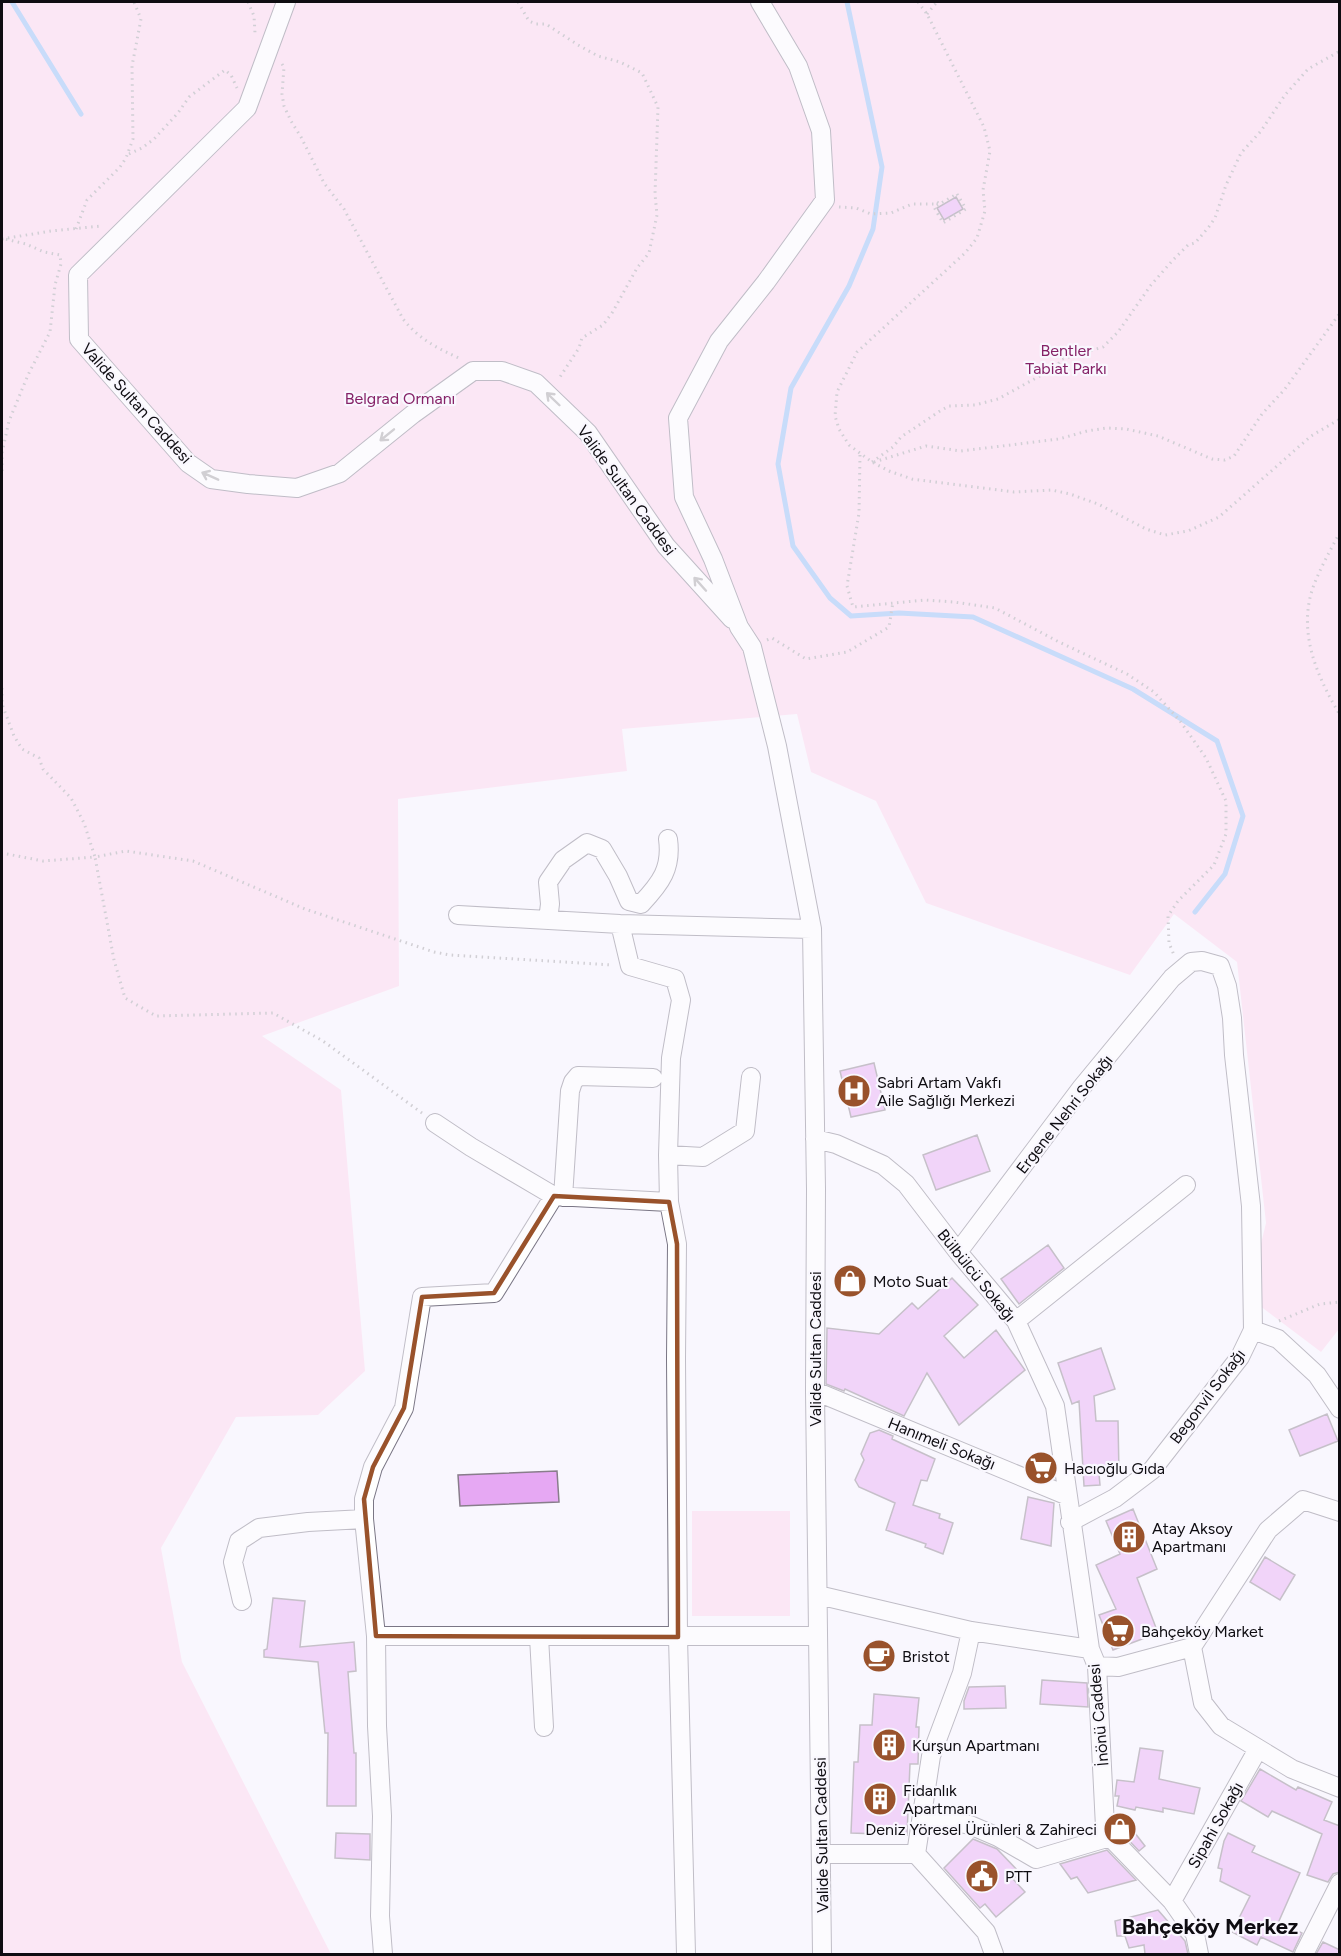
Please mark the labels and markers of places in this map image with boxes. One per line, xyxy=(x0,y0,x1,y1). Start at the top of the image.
hospital icon: Sabri Artam Vakfı Aile Sağlığı Merkezi xyxy=(836,1073,872,1109)
place label: Sabri Artam Vakfı Aile Sağlığı Merkezi xyxy=(877,1073,1015,1110)
shop icon: Moto Suat xyxy=(832,1263,868,1299)
place label: Moto Suat xyxy=(873,1272,948,1291)
supermarket icon: Hacıoğlu Gıda xyxy=(1023,1450,1059,1486)
place label: Hacıoğlu Gıda xyxy=(1064,1459,1165,1478)
building icon: Atay Aksoy Apartmanı xyxy=(1111,1519,1147,1555)
place label: Atay Aksoy Apartmanı xyxy=(1152,1519,1233,1556)
supermarket icon: Bahçeköy Market xyxy=(1100,1613,1136,1649)
place label: Bahçeköy Market xyxy=(1141,1622,1264,1641)
cafe icon: Bristot xyxy=(861,1638,897,1674)
place label: Bristot xyxy=(902,1647,950,1666)
building icon: Kurşun Apartmanı xyxy=(871,1727,907,1763)
place label: Kurşun Apartmanı xyxy=(912,1736,1040,1755)
building icon: Fidanlık Apartmanı xyxy=(862,1781,898,1817)
place label: Fidanlık Apartmanı xyxy=(903,1781,977,1818)
shop icon: Deniz Yöresel Ürünleri & Zahireci xyxy=(1102,1811,1138,1847)
place label: Deniz Yöresel Ürünleri & Zahireci xyxy=(865,1820,1097,1839)
public building icon: PTT xyxy=(964,1858,1000,1894)
place label: PTT xyxy=(1005,1867,1032,1886)

